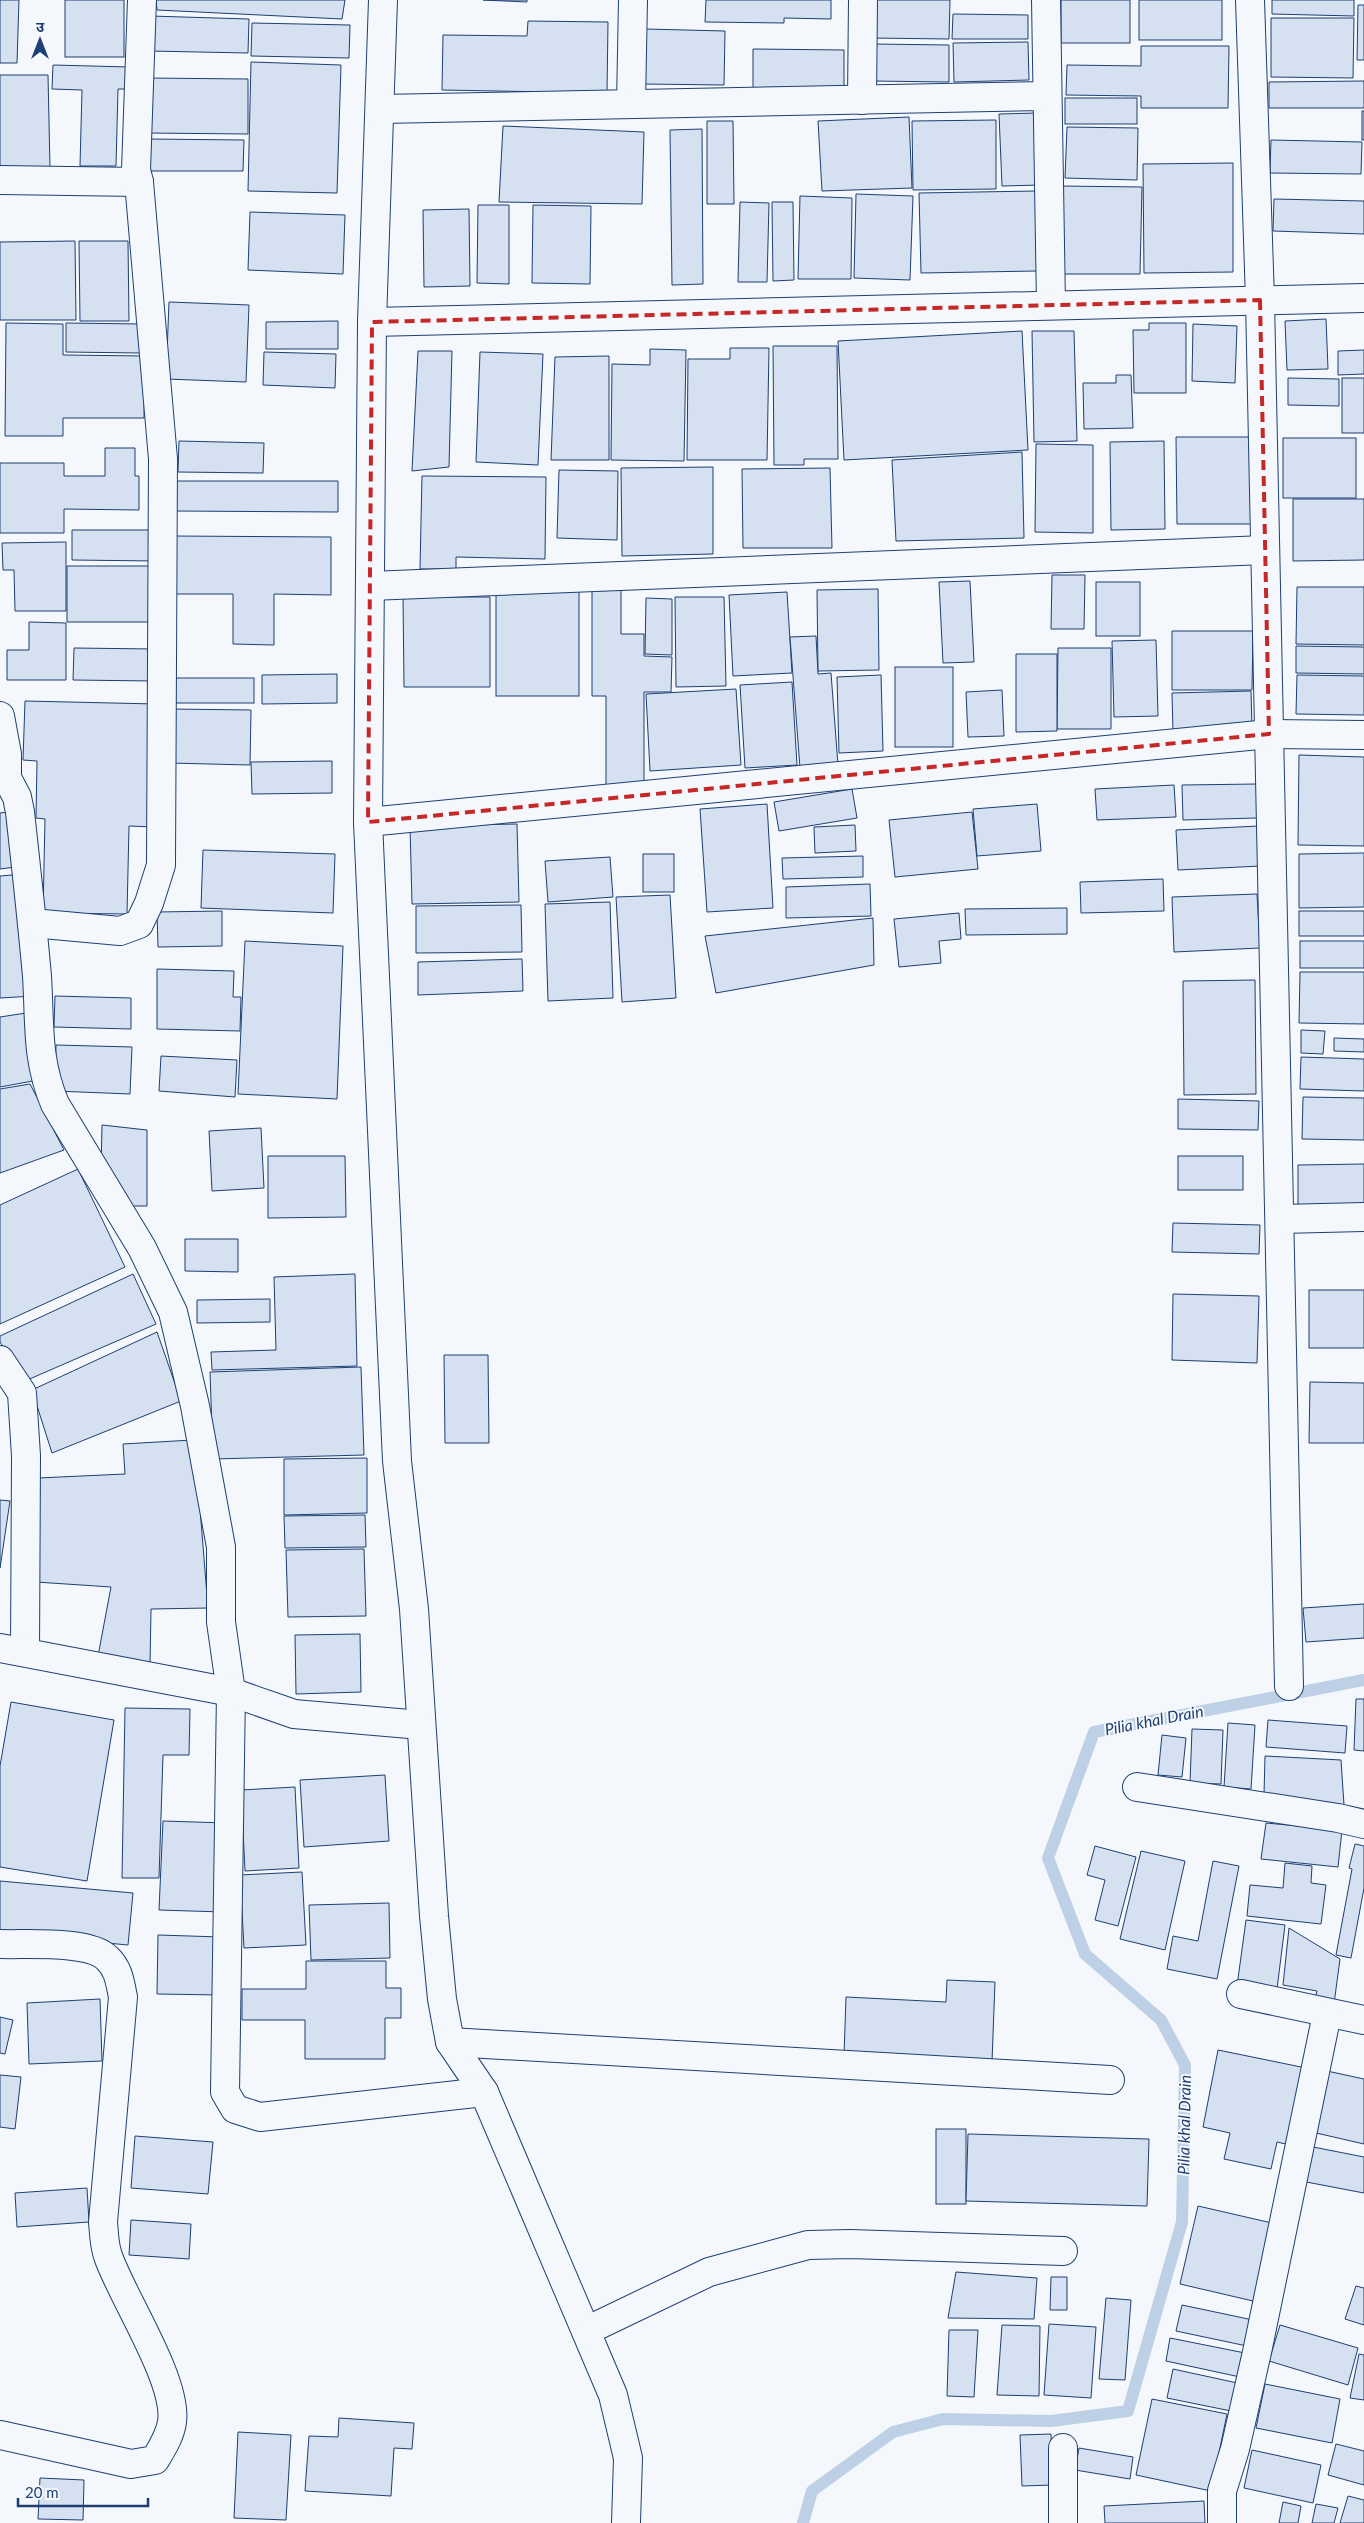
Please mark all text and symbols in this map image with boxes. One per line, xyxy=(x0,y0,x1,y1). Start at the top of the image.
north arrow xyxy=(15,15,65,65)
text: उ xyxy=(36,18,45,35)
water label: Pilia khal Drain xyxy=(1103,1701,1205,1738)
water label: Pilia khal Drain xyxy=(1173,2075,1194,2175)
scale bar xyxy=(18,2476,148,2508)
text: 20 m xyxy=(25,2483,59,2501)

